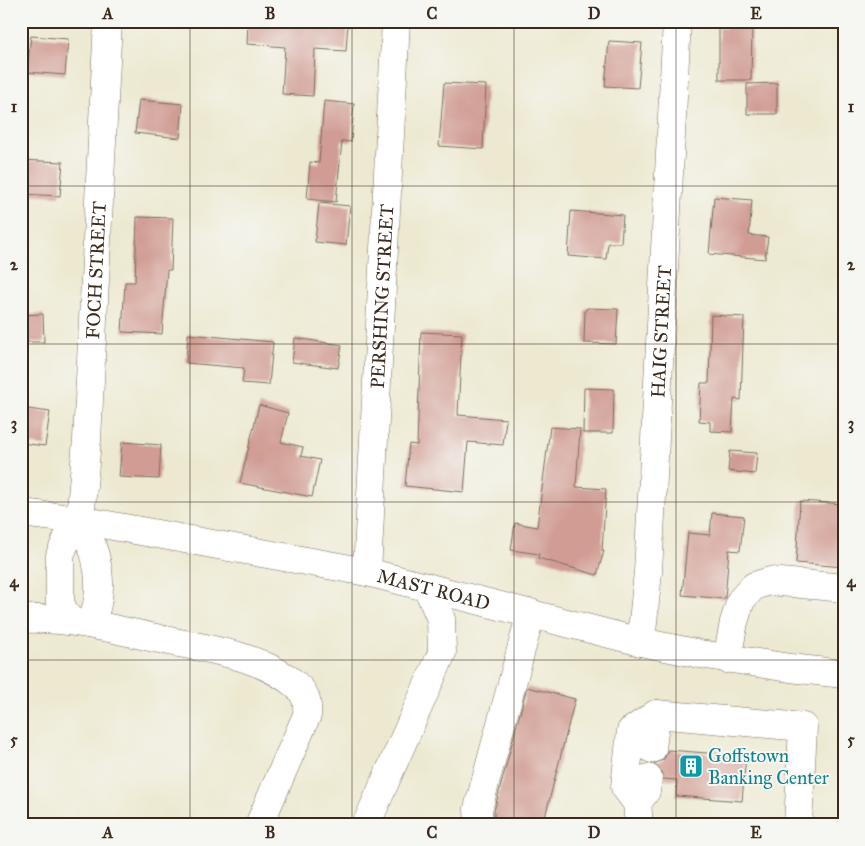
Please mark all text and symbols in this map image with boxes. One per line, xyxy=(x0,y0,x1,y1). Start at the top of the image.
text: A xyxy=(102,4,114,23)
text: B xyxy=(265,4,275,23)
text: C xyxy=(427,4,438,23)
text: D xyxy=(588,4,601,23)
text: E xyxy=(750,4,762,23)
text: 1 xyxy=(11,97,18,116)
text: 1 xyxy=(848,97,855,116)
street label: FOCH STREET xyxy=(81,201,110,340)
street label: PERSHING STREET xyxy=(365,203,398,389)
text: 2 xyxy=(10,255,19,274)
text: 2 xyxy=(847,255,856,274)
street label: HAIG STREET xyxy=(646,265,676,399)
text: 3 xyxy=(11,414,17,434)
text: 3 xyxy=(848,414,854,434)
street label: MAST ROAD xyxy=(375,564,493,614)
text: 4 xyxy=(10,572,20,592)
text: 4 xyxy=(847,572,857,592)
text: 5 xyxy=(10,730,18,749)
text: 5 xyxy=(847,730,855,749)
place label: Goffstown Banking Center xyxy=(708,744,830,790)
building icon: Goffstown Banking Center xyxy=(678,753,704,779)
text: A xyxy=(102,823,114,842)
text: B xyxy=(265,823,275,842)
text: C xyxy=(427,823,438,842)
text: D xyxy=(588,823,601,842)
text: E xyxy=(750,823,762,842)

